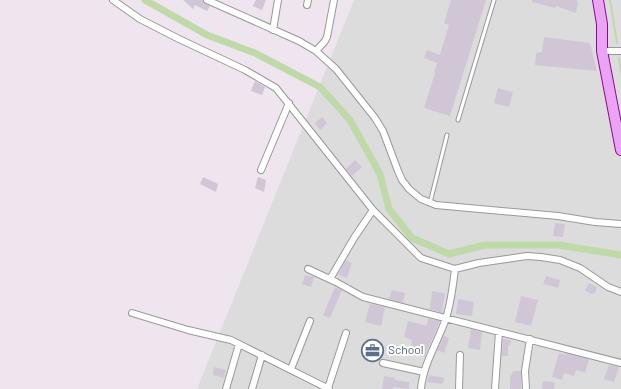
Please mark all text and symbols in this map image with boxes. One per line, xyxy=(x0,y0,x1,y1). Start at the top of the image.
office icon: School xyxy=(360,337,386,363)
place label: School xyxy=(388,342,423,356)

